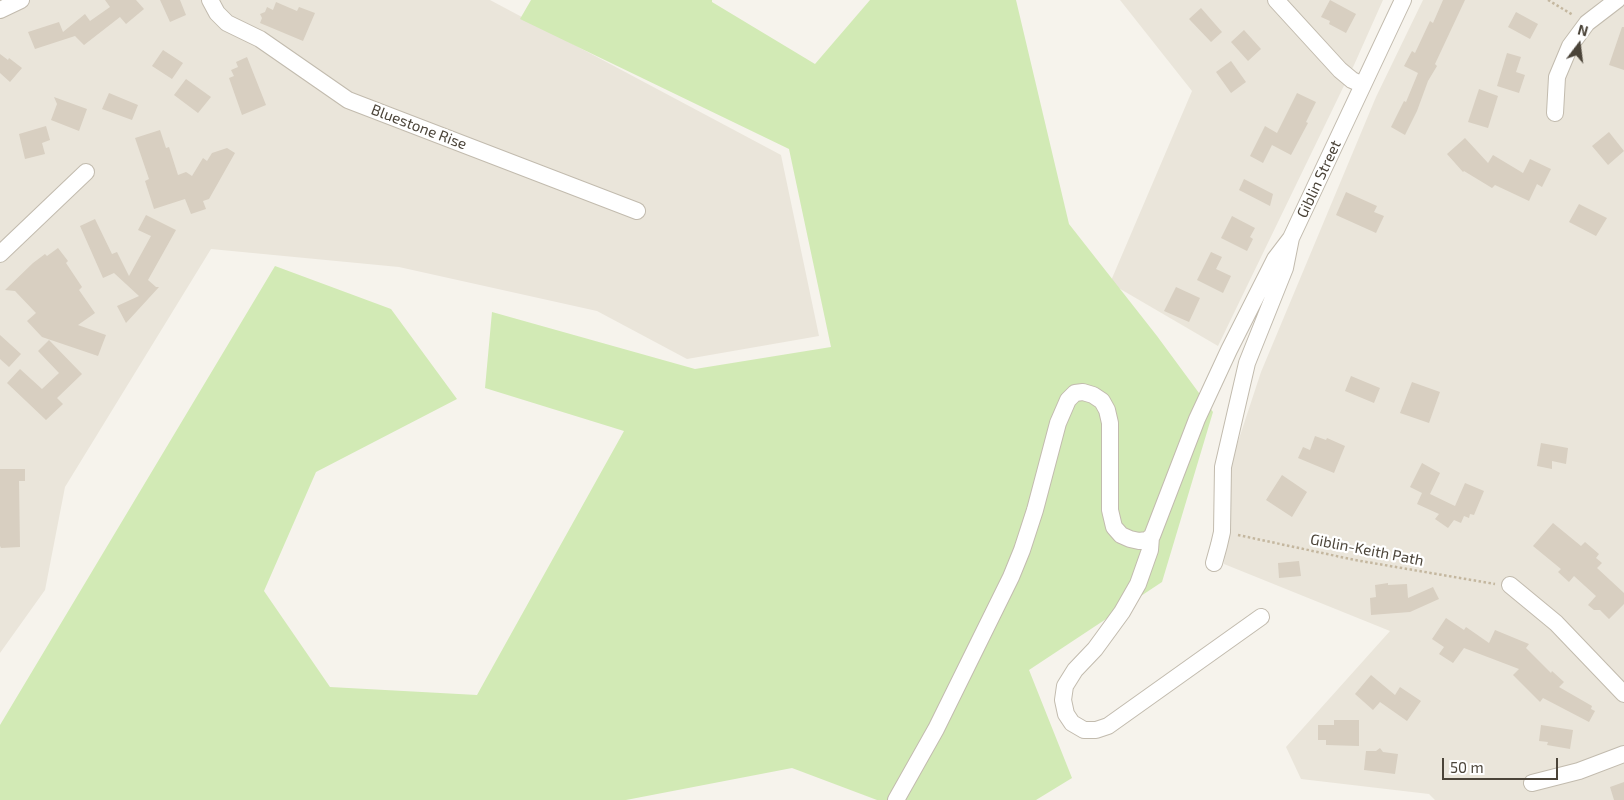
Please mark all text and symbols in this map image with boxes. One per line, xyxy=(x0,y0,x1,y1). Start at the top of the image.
north arrow xyxy=(1554,20,1604,70)
text: N xyxy=(1576,21,1590,40)
street label: Bluestone Rise xyxy=(369,101,469,153)
street label: Giblin Street xyxy=(1293,137,1345,221)
street label: Giblin-Keith Path xyxy=(1309,530,1425,570)
scale bar xyxy=(1444,748,1560,780)
text: 50 m xyxy=(1450,758,1484,776)

